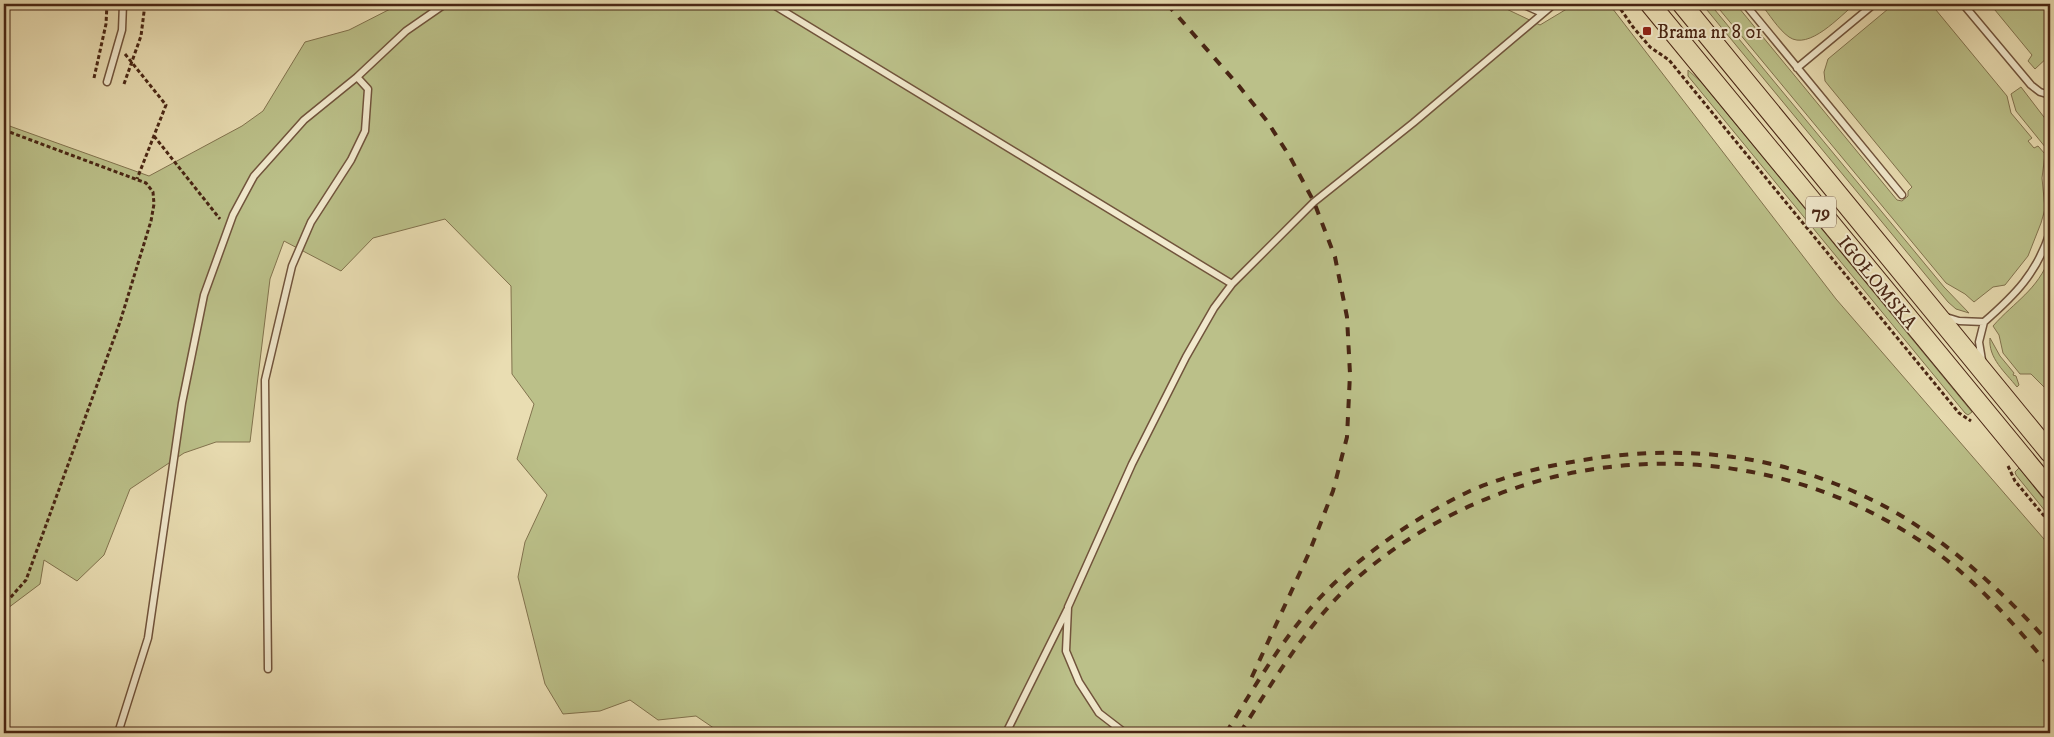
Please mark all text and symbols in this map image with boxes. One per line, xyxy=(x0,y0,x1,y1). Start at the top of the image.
place label: Brama nr 8 01 xyxy=(1657,21,1762,44)
marker: Brama nr 8 01 xyxy=(1641,25,1653,37)
road number: 79 xyxy=(1806,196,1836,228)
street label: IGOŁOMSKA xyxy=(1832,231,1922,335)

